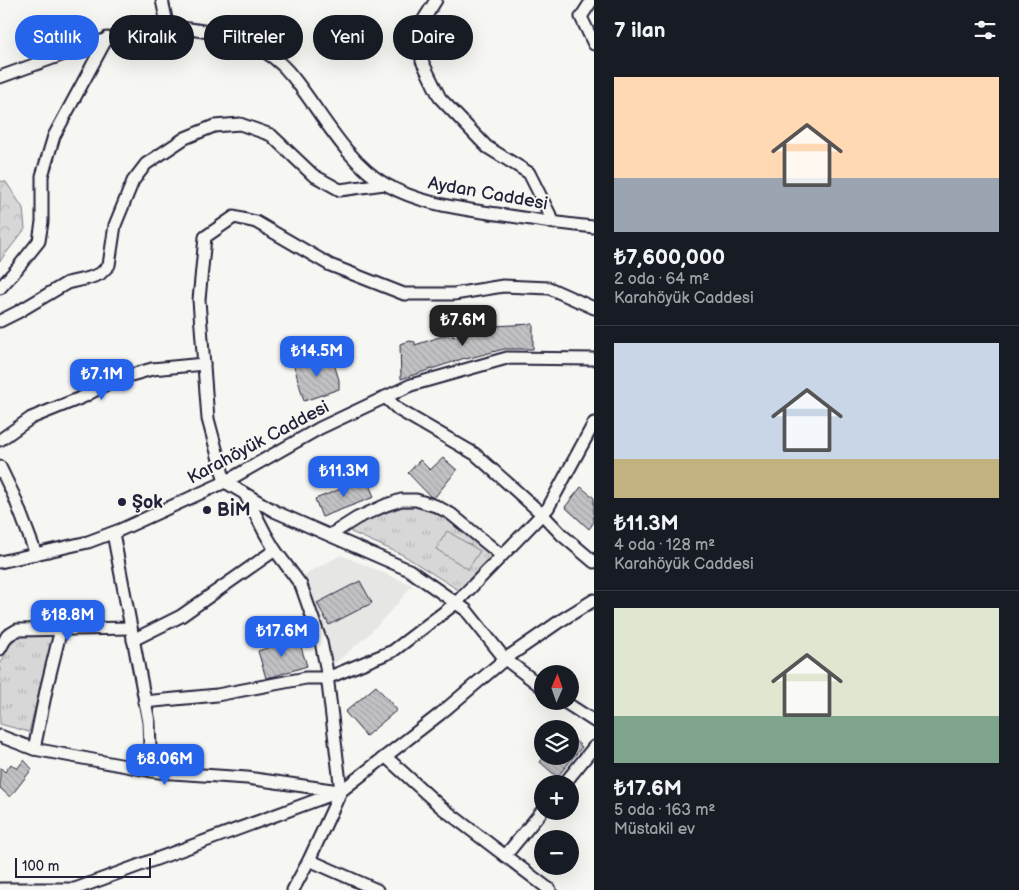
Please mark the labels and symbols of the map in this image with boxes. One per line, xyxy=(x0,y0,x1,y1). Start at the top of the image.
street label: Aydan Caddesi xyxy=(426,173,549,214)
pin: ₺7.6M xyxy=(428,304,498,347)
pin: ₺14.5M xyxy=(276,336,358,378)
pin: ₺7.1M xyxy=(67,358,137,401)
street label: Karahöyük Caddesi xyxy=(184,396,333,489)
pin: ₺11.3M xyxy=(303,456,385,498)
place label: Şok xyxy=(132,492,163,513)
marker: Şok xyxy=(116,496,128,508)
place label: BİM xyxy=(217,497,250,521)
marker: BİM xyxy=(201,504,213,516)
pin: ₺18.8M xyxy=(27,600,109,642)
pin: ₺17.6M xyxy=(241,616,323,658)
north arrow xyxy=(534,665,579,710)
pin: ₺8.06M xyxy=(124,744,206,786)
scale bar xyxy=(15,855,151,878)

